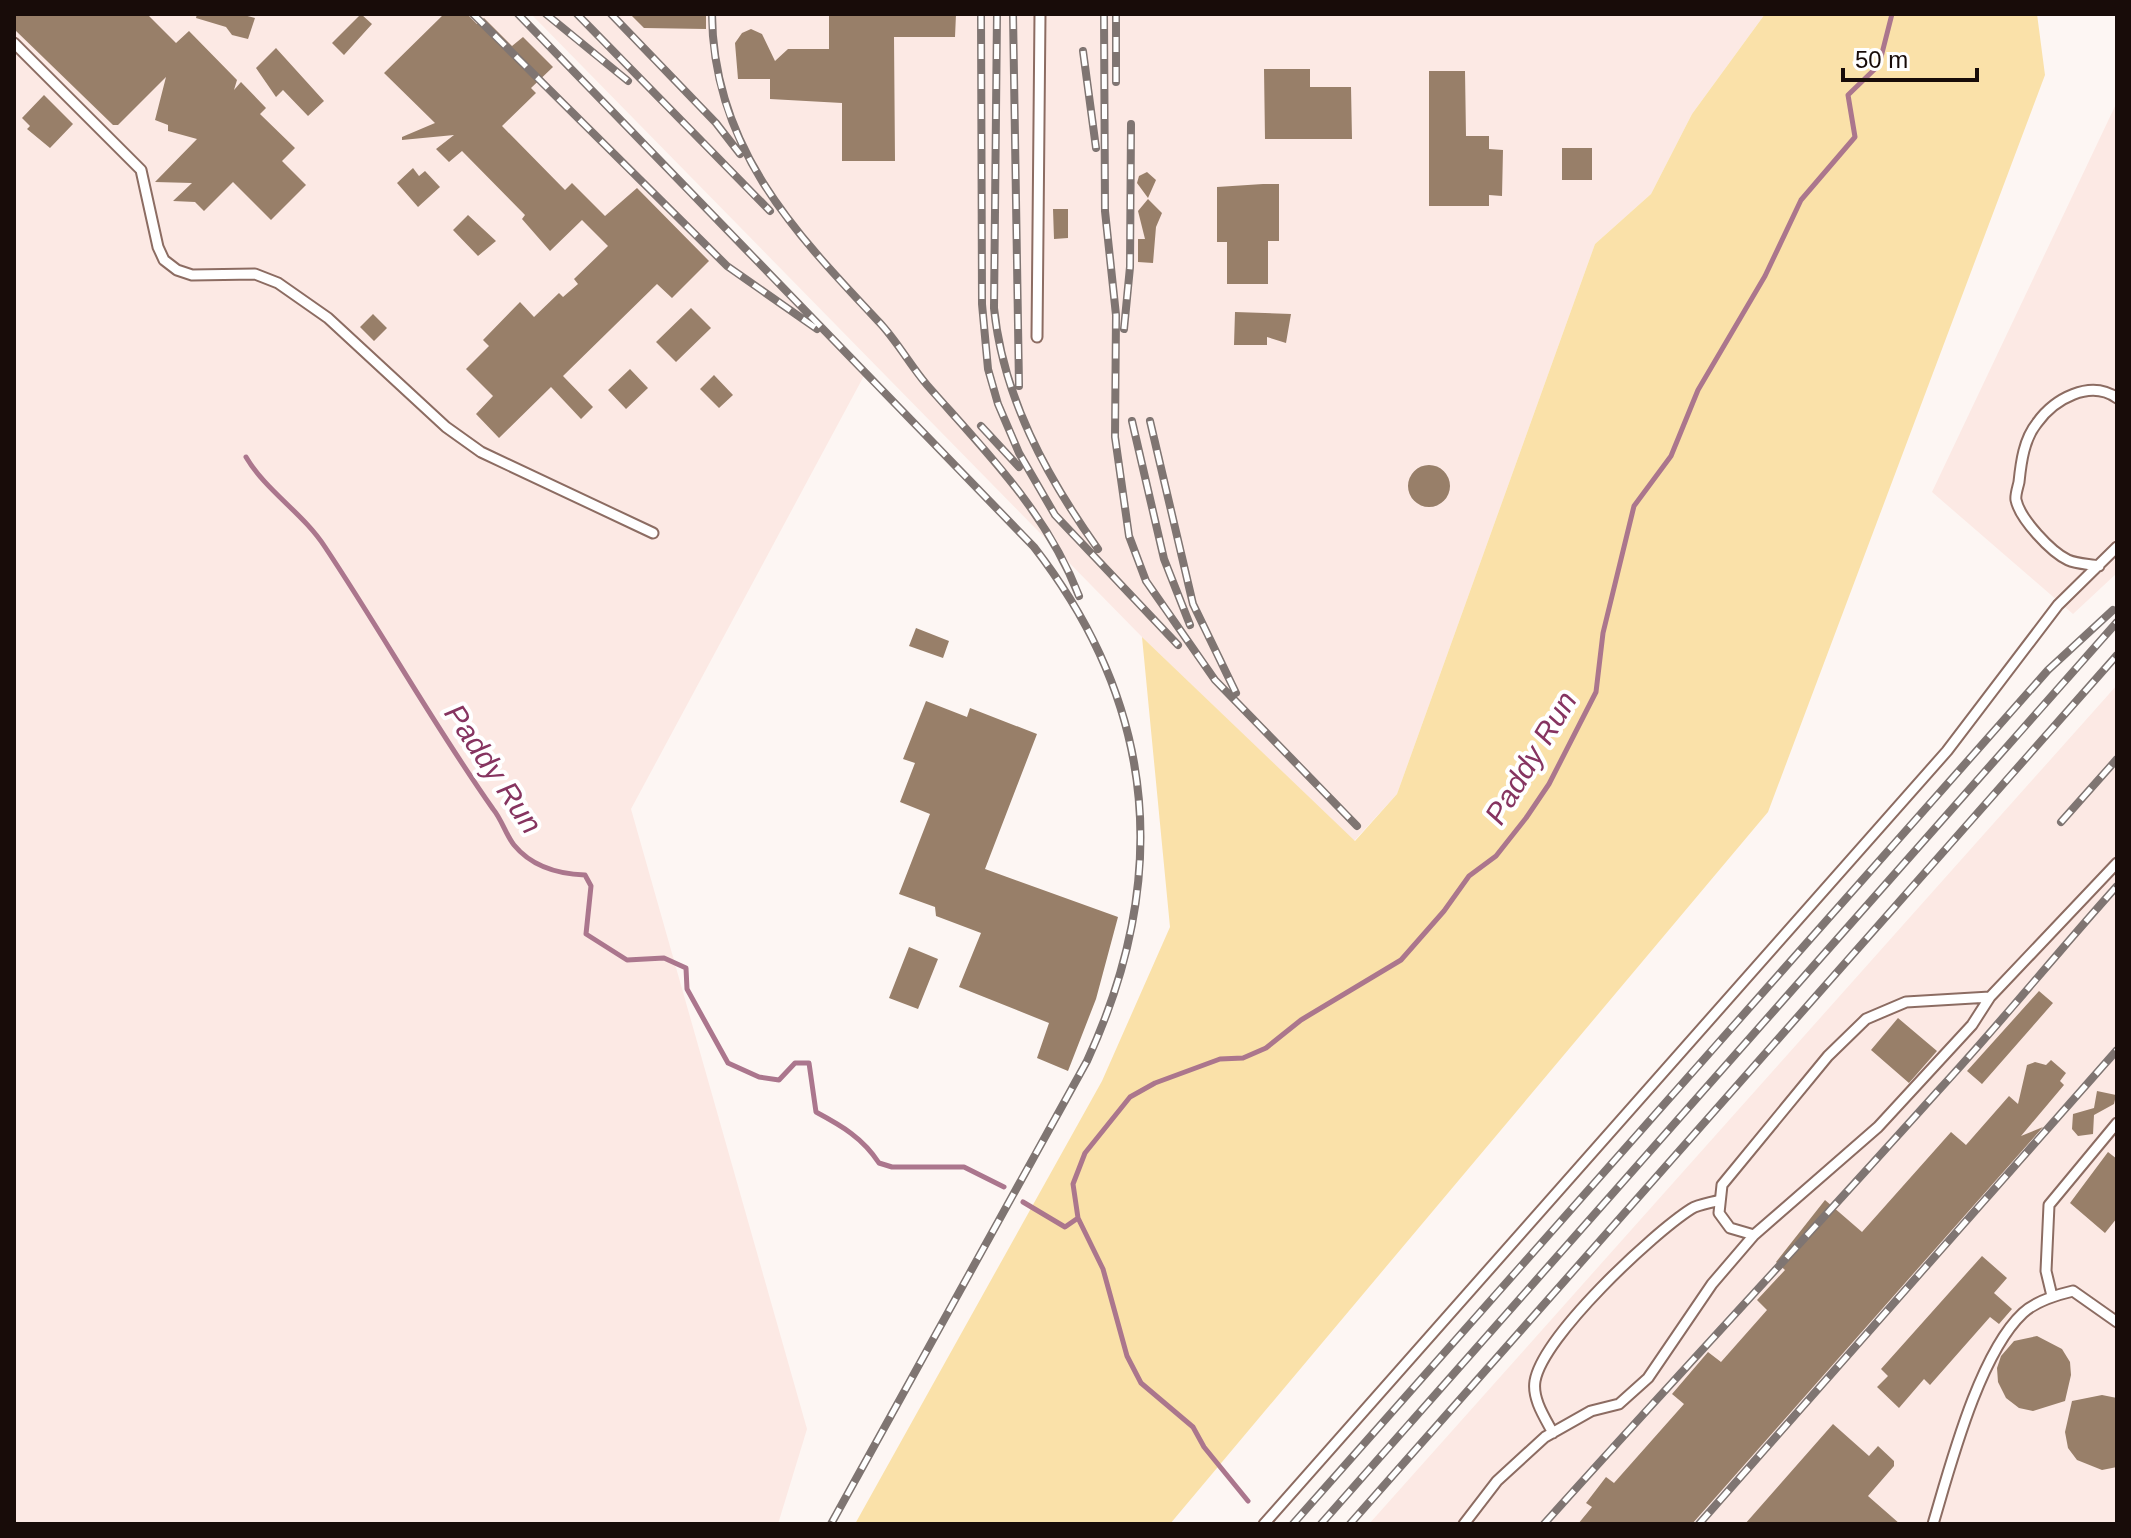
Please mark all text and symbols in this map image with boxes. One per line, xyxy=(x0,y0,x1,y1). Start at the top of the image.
scale bar xyxy=(1843,32,1977,82)
text: 50 m xyxy=(1855,46,1908,73)
water label: Paddy Run xyxy=(1478,686,1583,830)
water label: Paddy Run xyxy=(438,698,549,839)

